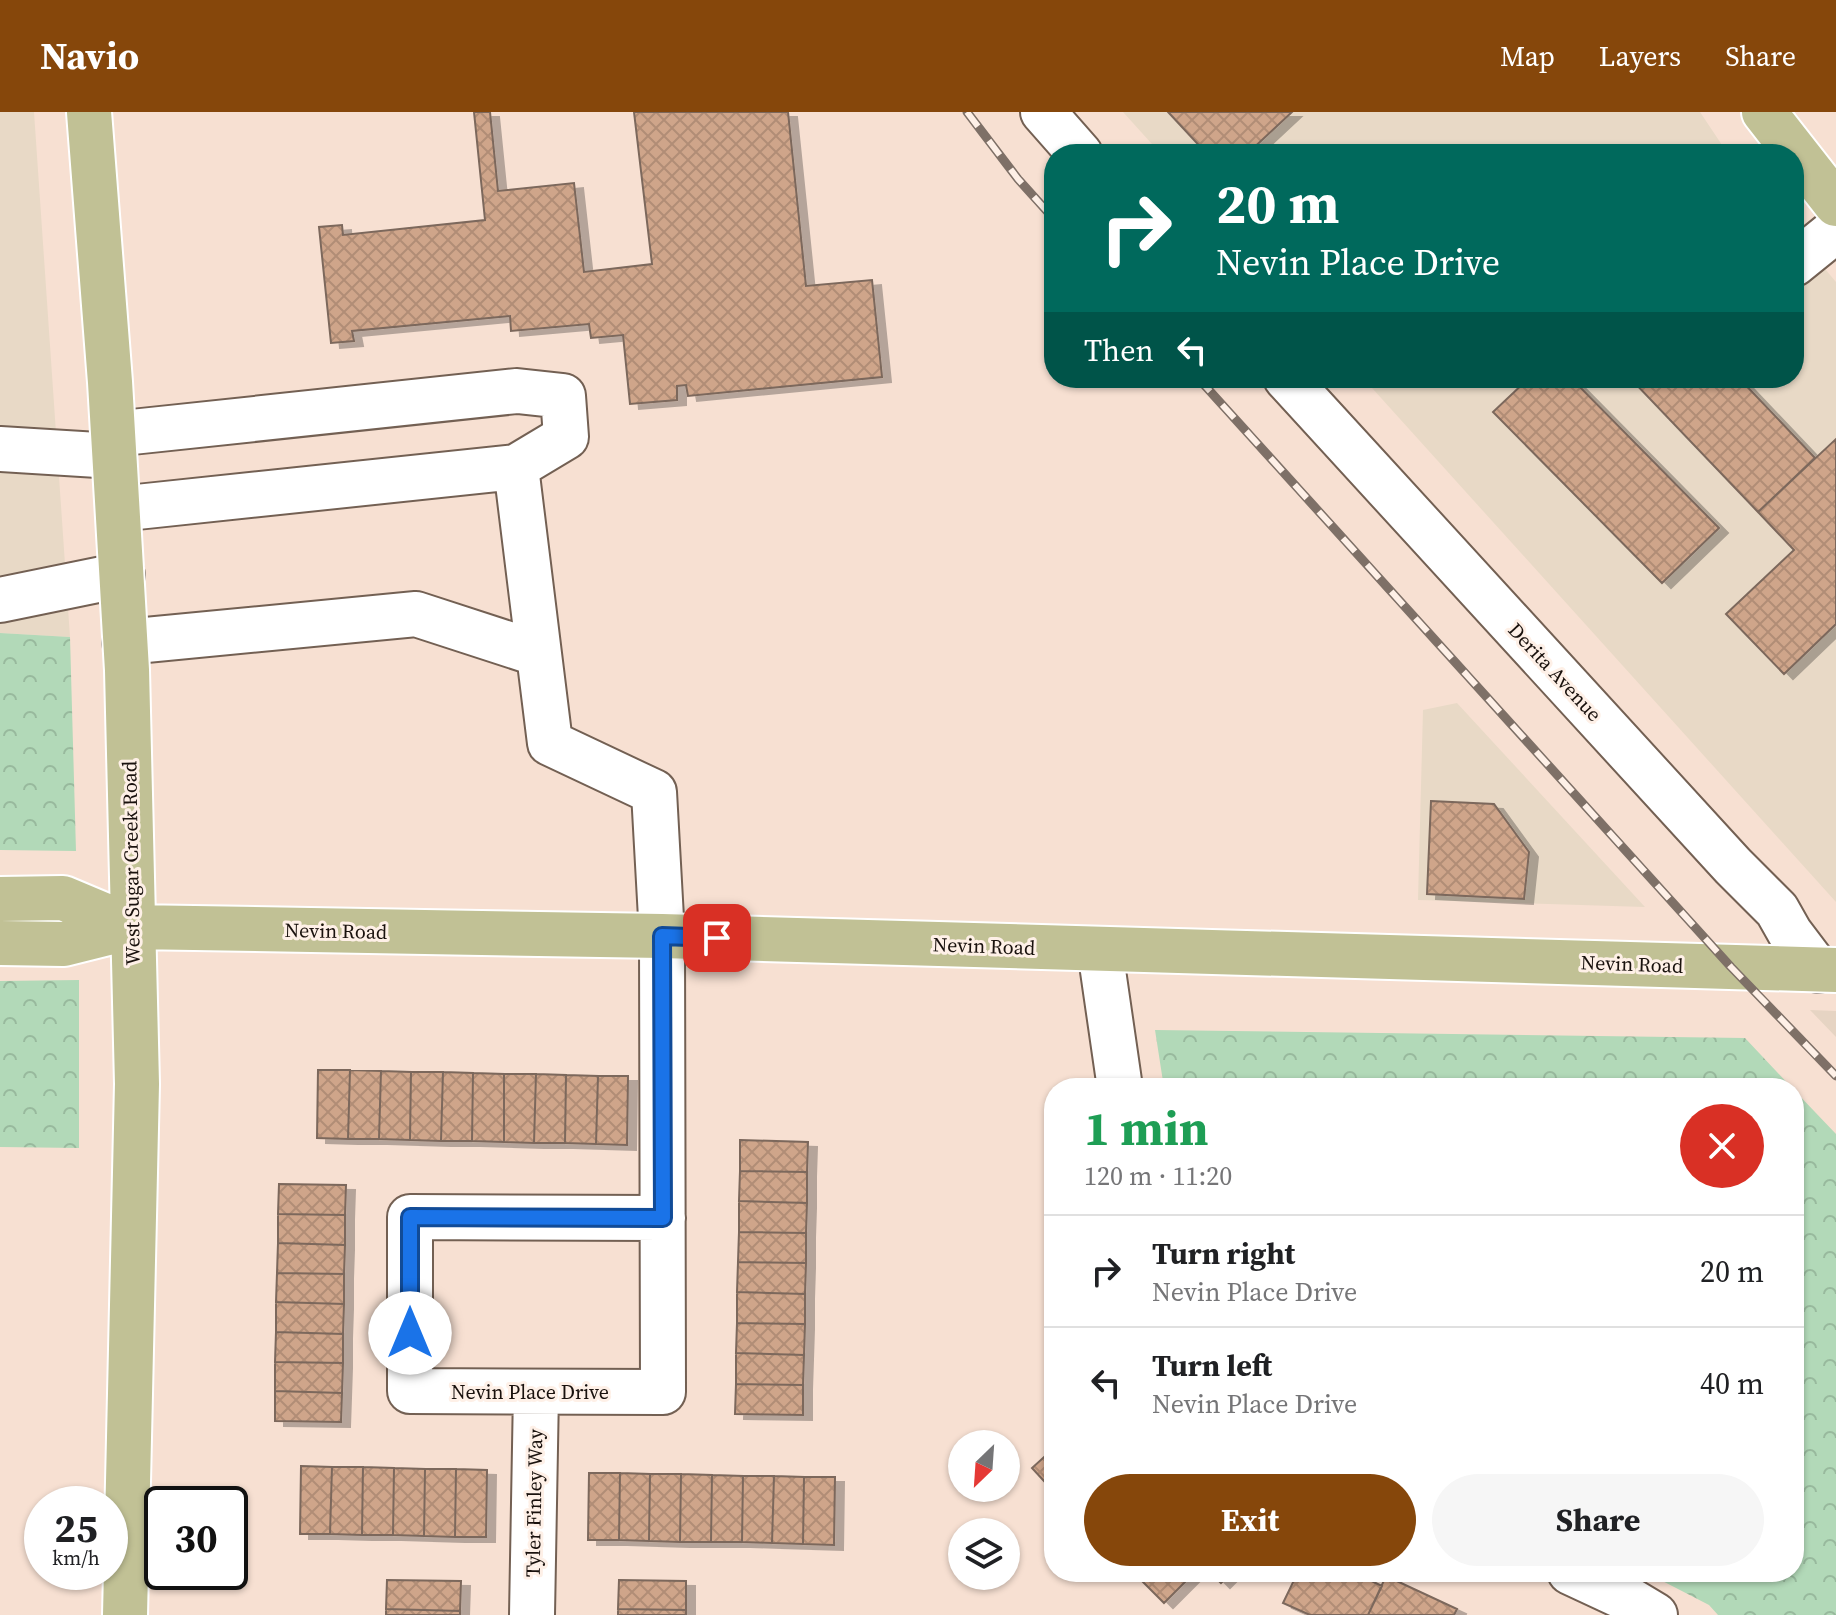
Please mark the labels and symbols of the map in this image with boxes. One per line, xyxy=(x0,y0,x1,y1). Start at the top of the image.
street label: Derita Avenue xyxy=(1502,616,1608,728)
street label: West Sugar Creek Road xyxy=(115,760,147,966)
pin xyxy=(683,904,751,972)
street label: Nevin Road xyxy=(284,916,388,946)
street label: Nevin Road xyxy=(932,930,1036,962)
street label: Nevin Road xyxy=(1580,948,1684,980)
position arrow xyxy=(368,1291,452,1375)
street label: Nevin Place Drive xyxy=(451,1378,609,1406)
street label: Tyler Finley Way xyxy=(519,1428,549,1577)
north arrow xyxy=(948,1430,1020,1502)
speed limit sign: 30 xyxy=(144,1486,248,1590)

